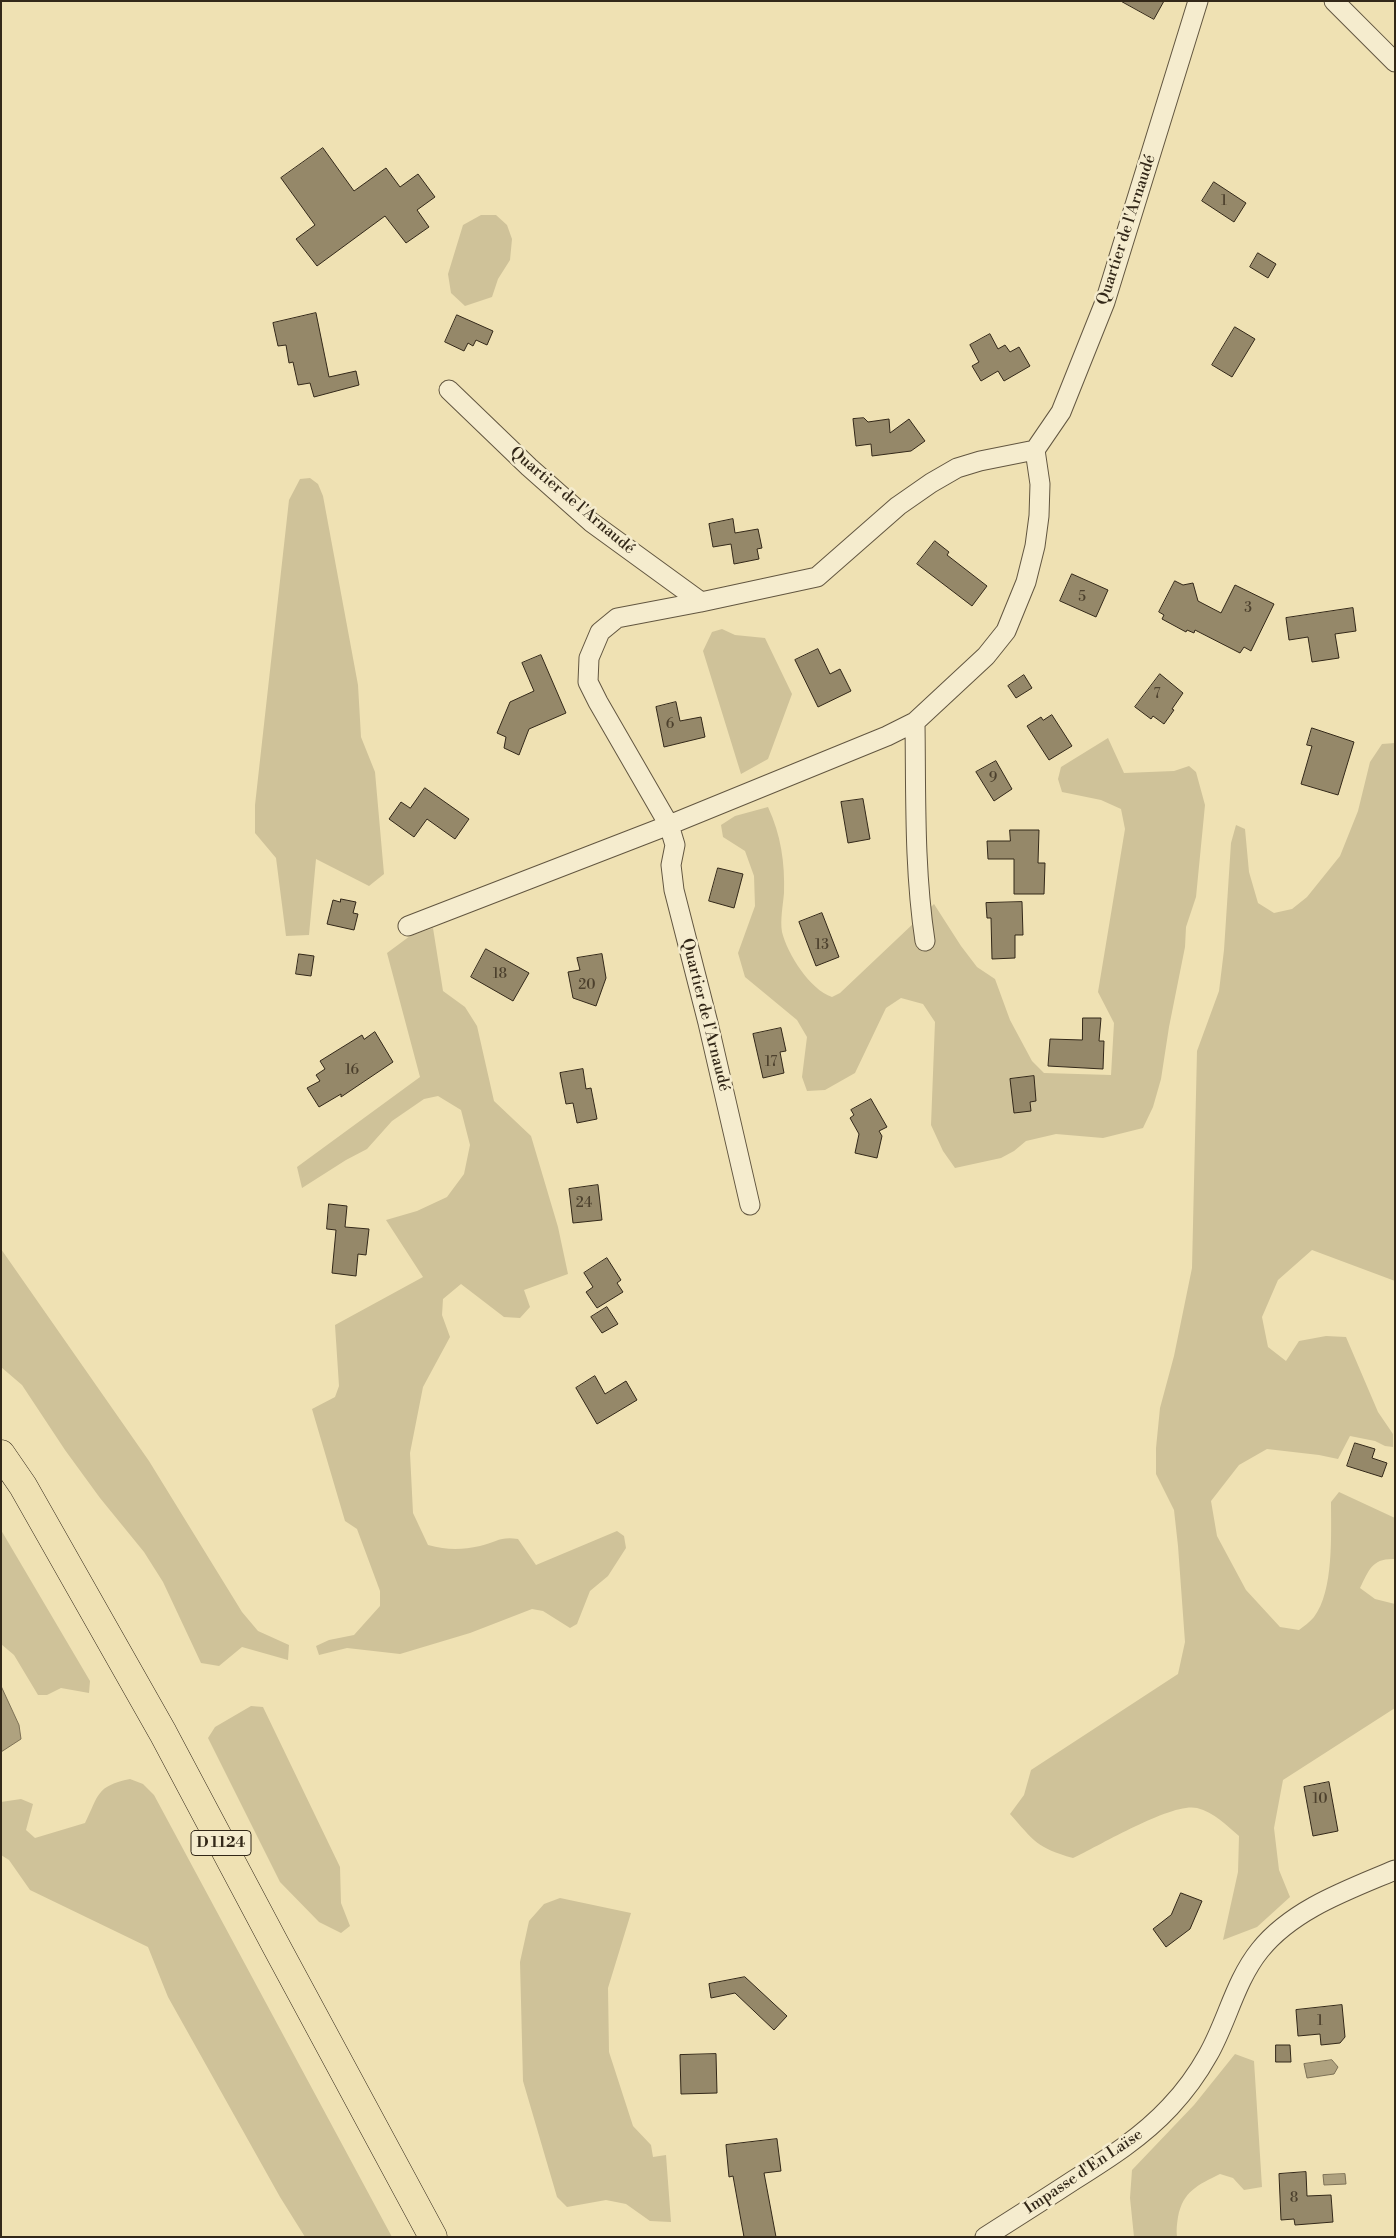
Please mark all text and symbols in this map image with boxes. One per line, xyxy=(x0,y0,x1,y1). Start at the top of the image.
street label: Quartier de l'Arnaudé xyxy=(1094,152,1160,308)
house number: 1 xyxy=(1221,194,1227,210)
street label: Quartier de l'Arnaudé xyxy=(506,443,638,559)
house number: 5 xyxy=(1078,590,1086,606)
house number: 3 xyxy=(1244,601,1252,617)
house number: 7 xyxy=(1153,687,1161,703)
house number: 6 xyxy=(666,717,674,733)
house number: 9 xyxy=(989,771,997,787)
street label: Quartier de l'Arnaudé xyxy=(677,936,733,1094)
house number: 13 xyxy=(815,938,829,954)
house number: 18 xyxy=(493,967,507,983)
house number: 20 xyxy=(578,978,596,994)
house number: 17 xyxy=(765,1055,777,1071)
house number: 16 xyxy=(345,1063,359,1079)
house number: 24 xyxy=(576,1196,592,1212)
house number: 10 xyxy=(1313,1792,1327,1808)
road number: D 1124 xyxy=(191,1830,251,1856)
house number: 1 xyxy=(1317,2014,1323,2030)
street label: Impasse d'En Laïse xyxy=(1021,2125,1147,2219)
house number: 8 xyxy=(1290,2191,1298,2207)

